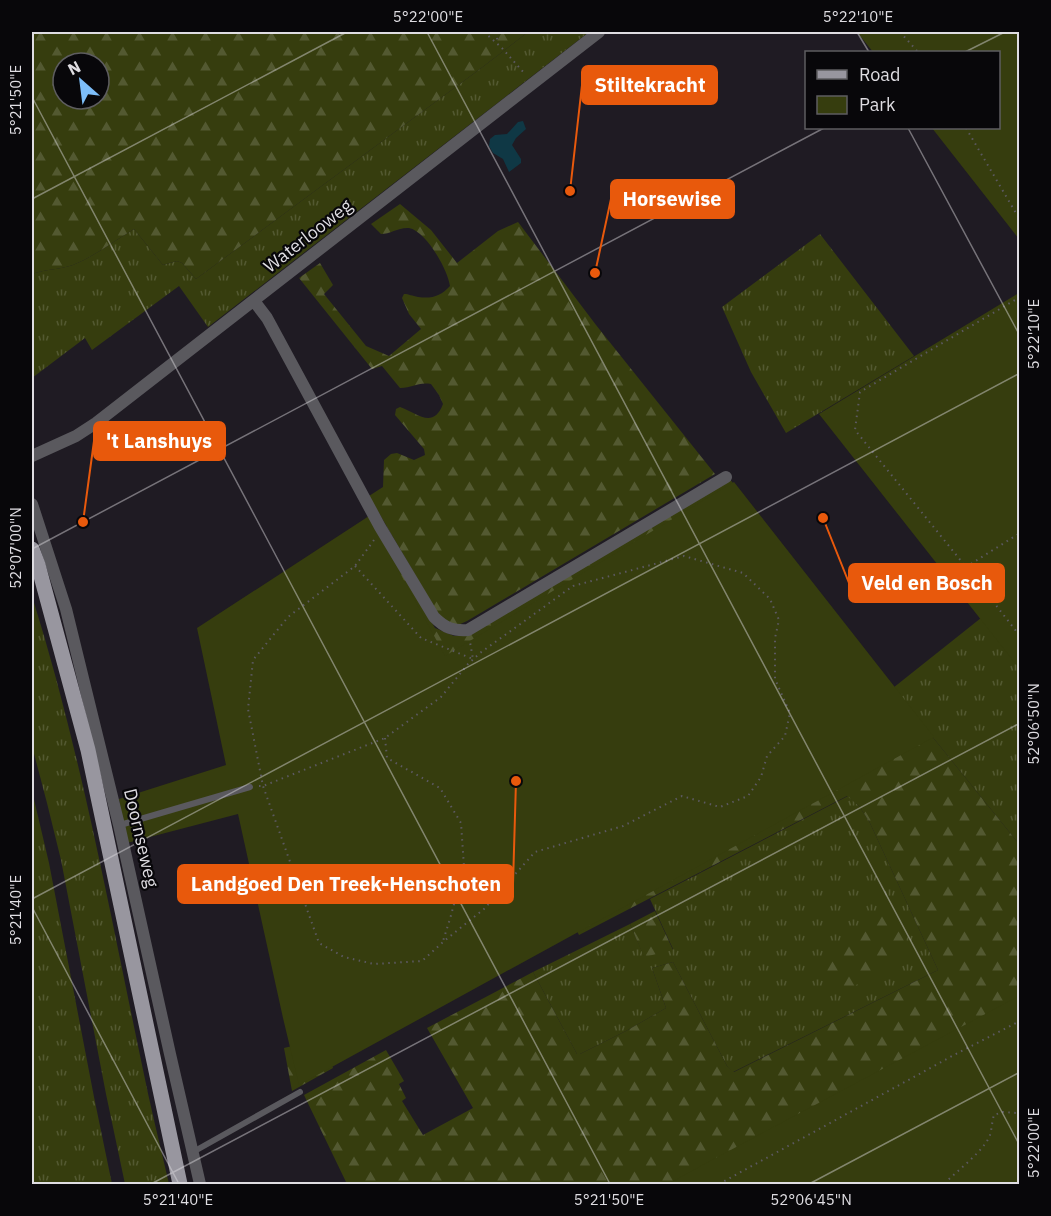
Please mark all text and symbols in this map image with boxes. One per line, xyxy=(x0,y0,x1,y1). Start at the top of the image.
text: 5°22'00"E xyxy=(393,7,463,26)
text: 5°22'10"E xyxy=(823,7,893,26)
north arrow xyxy=(51,51,111,111)
legend xyxy=(805,51,1000,129)
text: N xyxy=(64,56,84,79)
text: Road xyxy=(859,63,900,86)
text: 5°21'50"E xyxy=(6,65,25,135)
callout: Stiltekracht xyxy=(582,66,717,104)
text: Stiltekracht xyxy=(594,71,706,98)
text: Park xyxy=(859,93,896,116)
callout: Horsewise xyxy=(611,180,734,218)
text: Horsewise xyxy=(623,185,721,212)
street label: Waterlooweg xyxy=(259,194,357,277)
text: 5°22'10"E xyxy=(1024,299,1043,369)
callout: 't Lanshuys xyxy=(94,422,225,460)
text: 't Lanshuys xyxy=(106,427,212,454)
text: 52°07'00"N xyxy=(6,507,25,589)
callout: Veld en Bosch xyxy=(849,564,1004,602)
text: Veld en Bosch xyxy=(861,569,993,596)
text: 52°06'50"N xyxy=(1024,683,1043,765)
street label: Doornseweg xyxy=(119,786,164,890)
callout: Landgoed Den Treek-Henschoten xyxy=(178,865,513,903)
text: Landgoed Den Treek-Henschoten xyxy=(191,870,501,897)
text: 5°21'40"E xyxy=(6,875,25,945)
text: 5°22'00"E xyxy=(1024,1108,1043,1178)
text: 5°21'40"E xyxy=(143,1190,213,1209)
text: 5°21'50"E xyxy=(574,1190,644,1209)
text: 52°06'45"N xyxy=(770,1190,852,1209)

